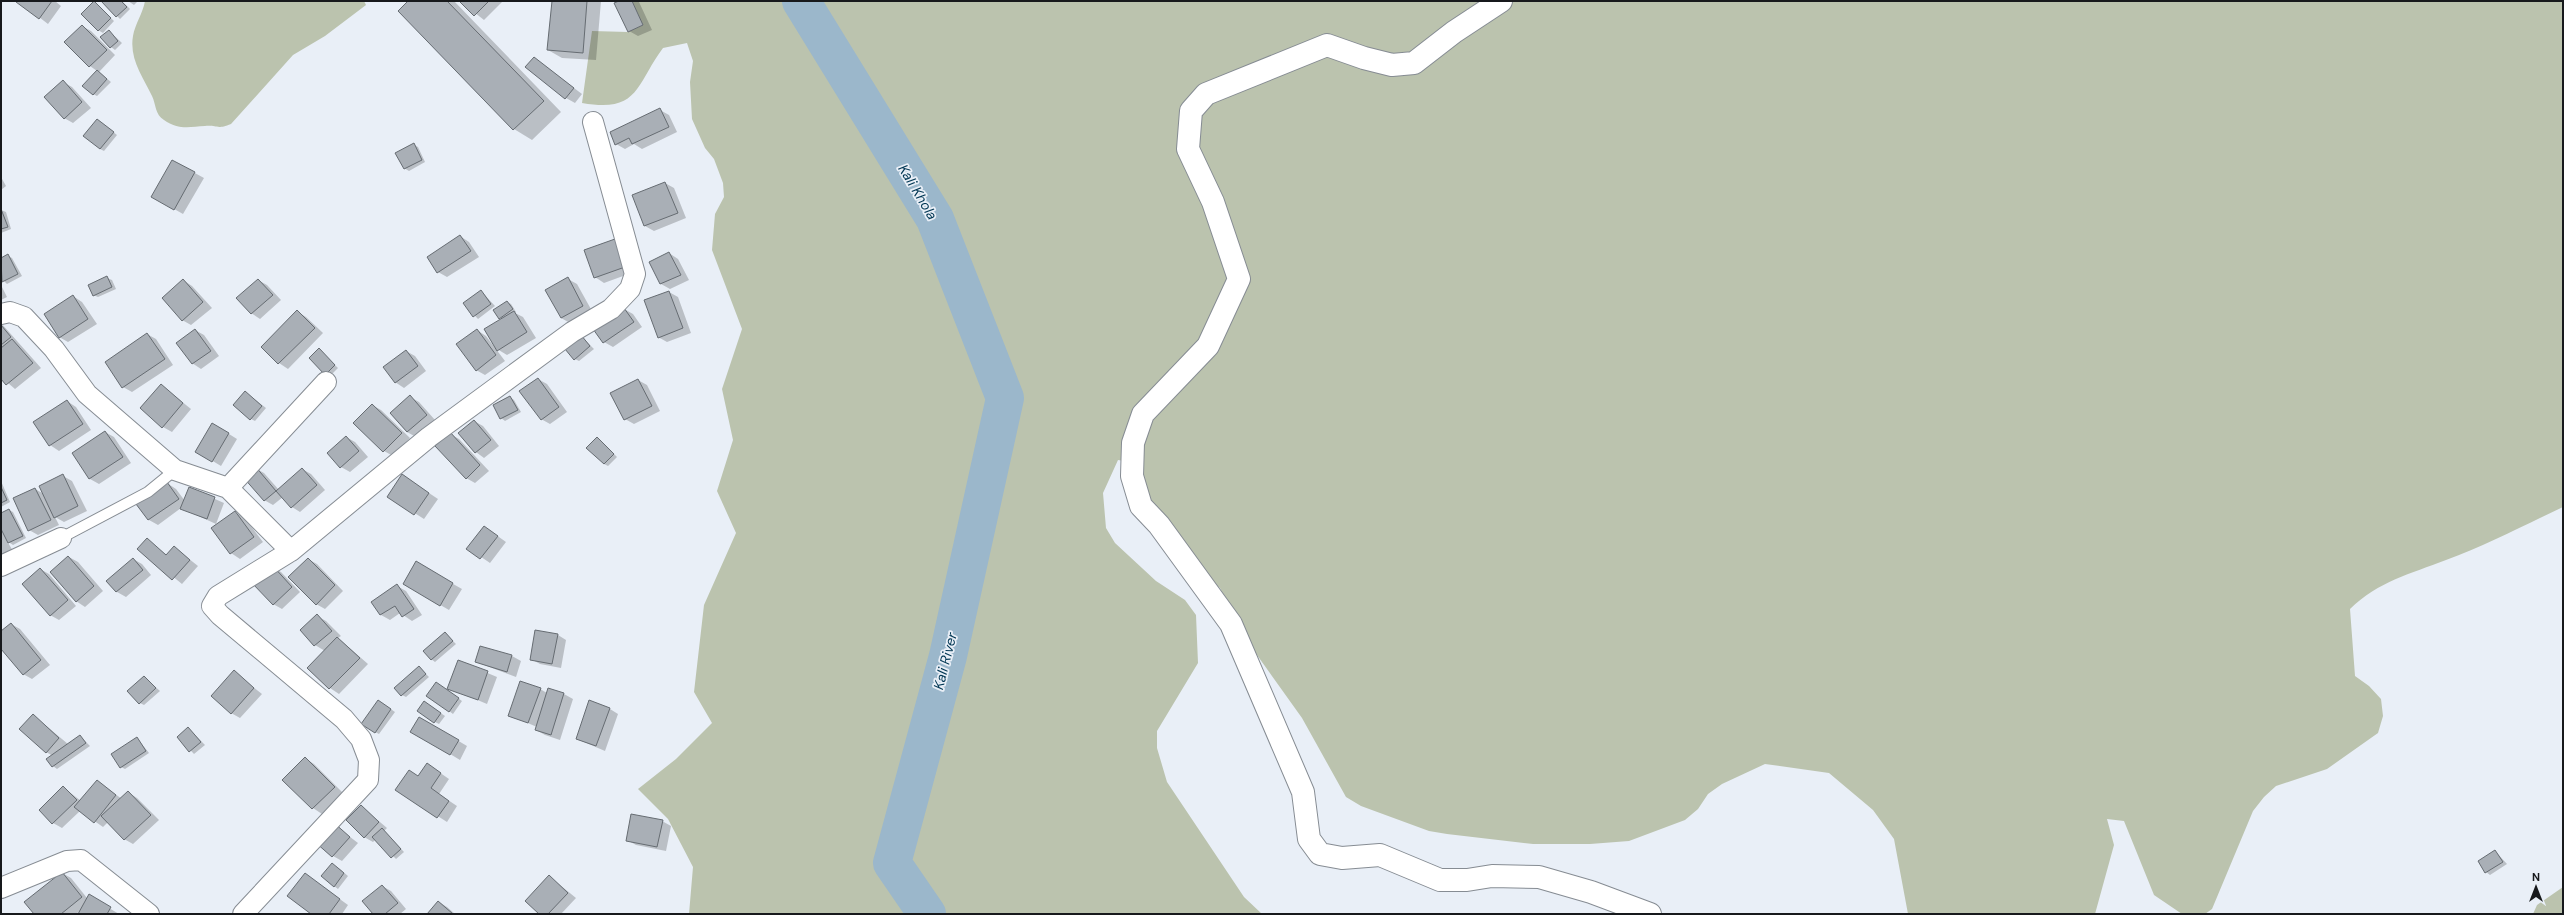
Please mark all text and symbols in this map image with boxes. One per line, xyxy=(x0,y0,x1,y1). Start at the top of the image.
water label: Kali Khola xyxy=(894,161,942,223)
water label: Kali River xyxy=(929,630,961,691)
north arrow xyxy=(2516,867,2556,907)
text: N xyxy=(2532,870,2540,884)

